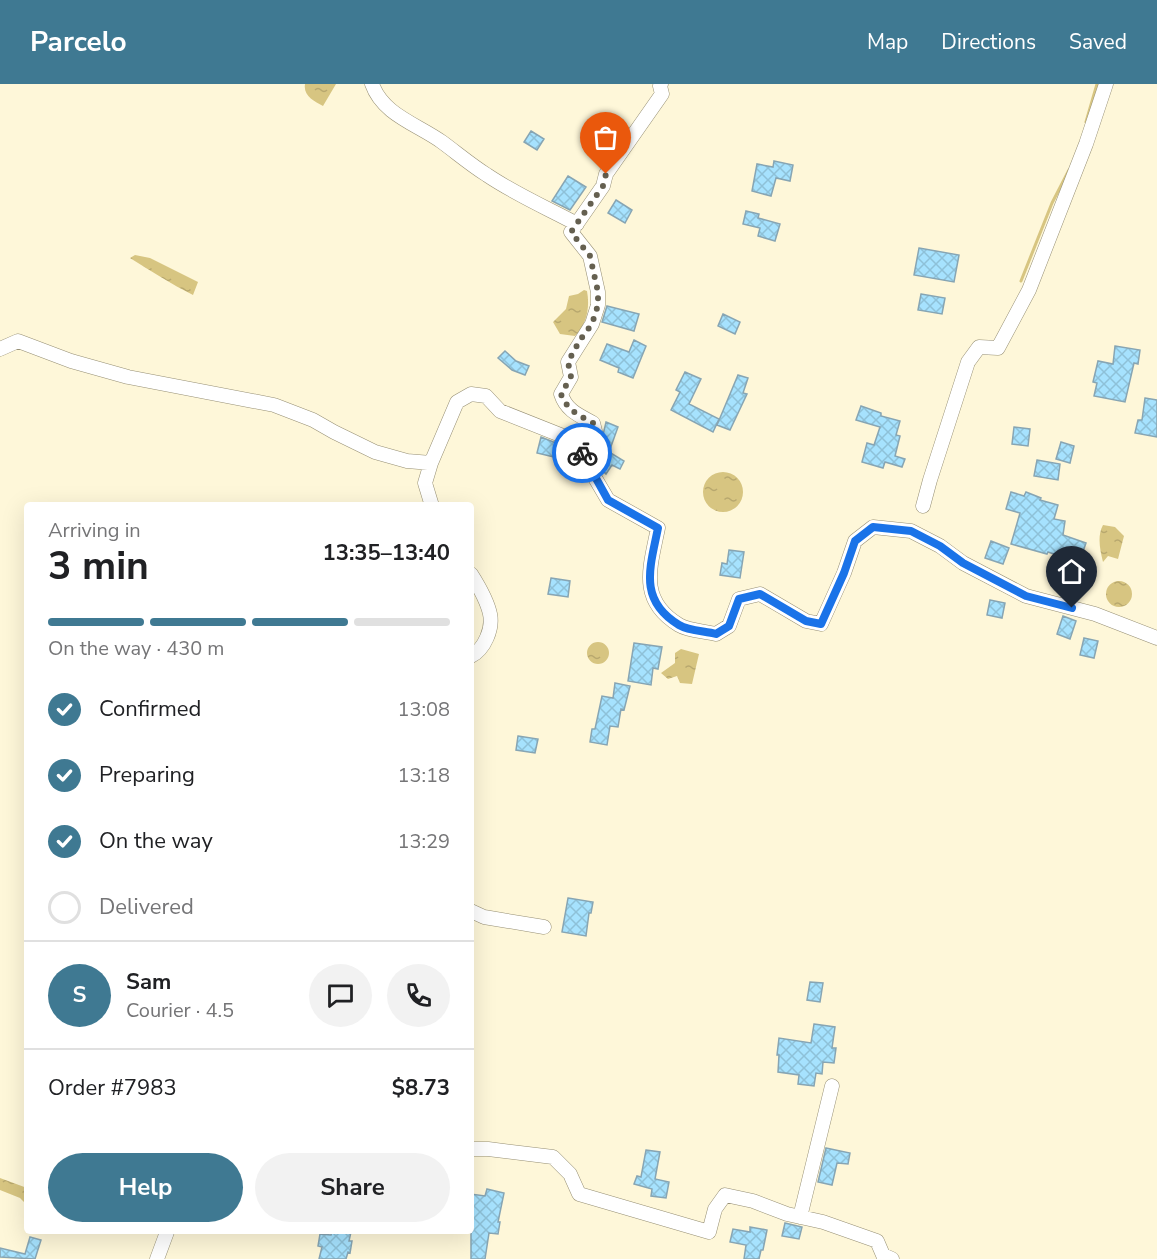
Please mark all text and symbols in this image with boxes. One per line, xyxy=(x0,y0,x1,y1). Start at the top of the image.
text: Parcelo xyxy=(30,23,127,61)
text: Map xyxy=(867,28,908,56)
text: Directions xyxy=(941,28,1036,56)
text: Saved xyxy=(1069,28,1127,56)
pin xyxy=(580,112,631,174)
icon: bag xyxy=(589,121,622,154)
courier xyxy=(552,423,612,483)
icon: bike xyxy=(566,437,599,470)
text: Arriving in xyxy=(48,517,141,544)
text: 13:35–13:40 xyxy=(322,538,450,568)
text: 3 min xyxy=(48,540,149,593)
pin xyxy=(1046,546,1097,608)
icon: home xyxy=(1055,555,1088,588)
text: On the way · 430 m xyxy=(48,635,224,662)
icon: check xyxy=(48,693,81,726)
text: Confirmed xyxy=(99,694,201,724)
text: 13:08 xyxy=(397,696,450,723)
icon: check xyxy=(48,759,81,792)
text: Preparing xyxy=(99,760,195,790)
text: 13:18 xyxy=(397,762,450,789)
icon: check xyxy=(48,825,81,858)
text: On the way xyxy=(99,826,213,856)
text: 13:29 xyxy=(397,828,450,855)
text: Delivered xyxy=(99,892,194,922)
button: chat xyxy=(309,964,372,1027)
button: phone xyxy=(387,964,450,1027)
text: Sam xyxy=(126,967,171,997)
text: S xyxy=(73,980,86,1010)
text: Courier · 4.5 xyxy=(126,997,234,1024)
text: Order #7983 xyxy=(48,1073,177,1103)
text: $8.73 xyxy=(392,1073,450,1103)
button: Help xyxy=(48,1153,243,1222)
button: Share xyxy=(255,1153,450,1222)

